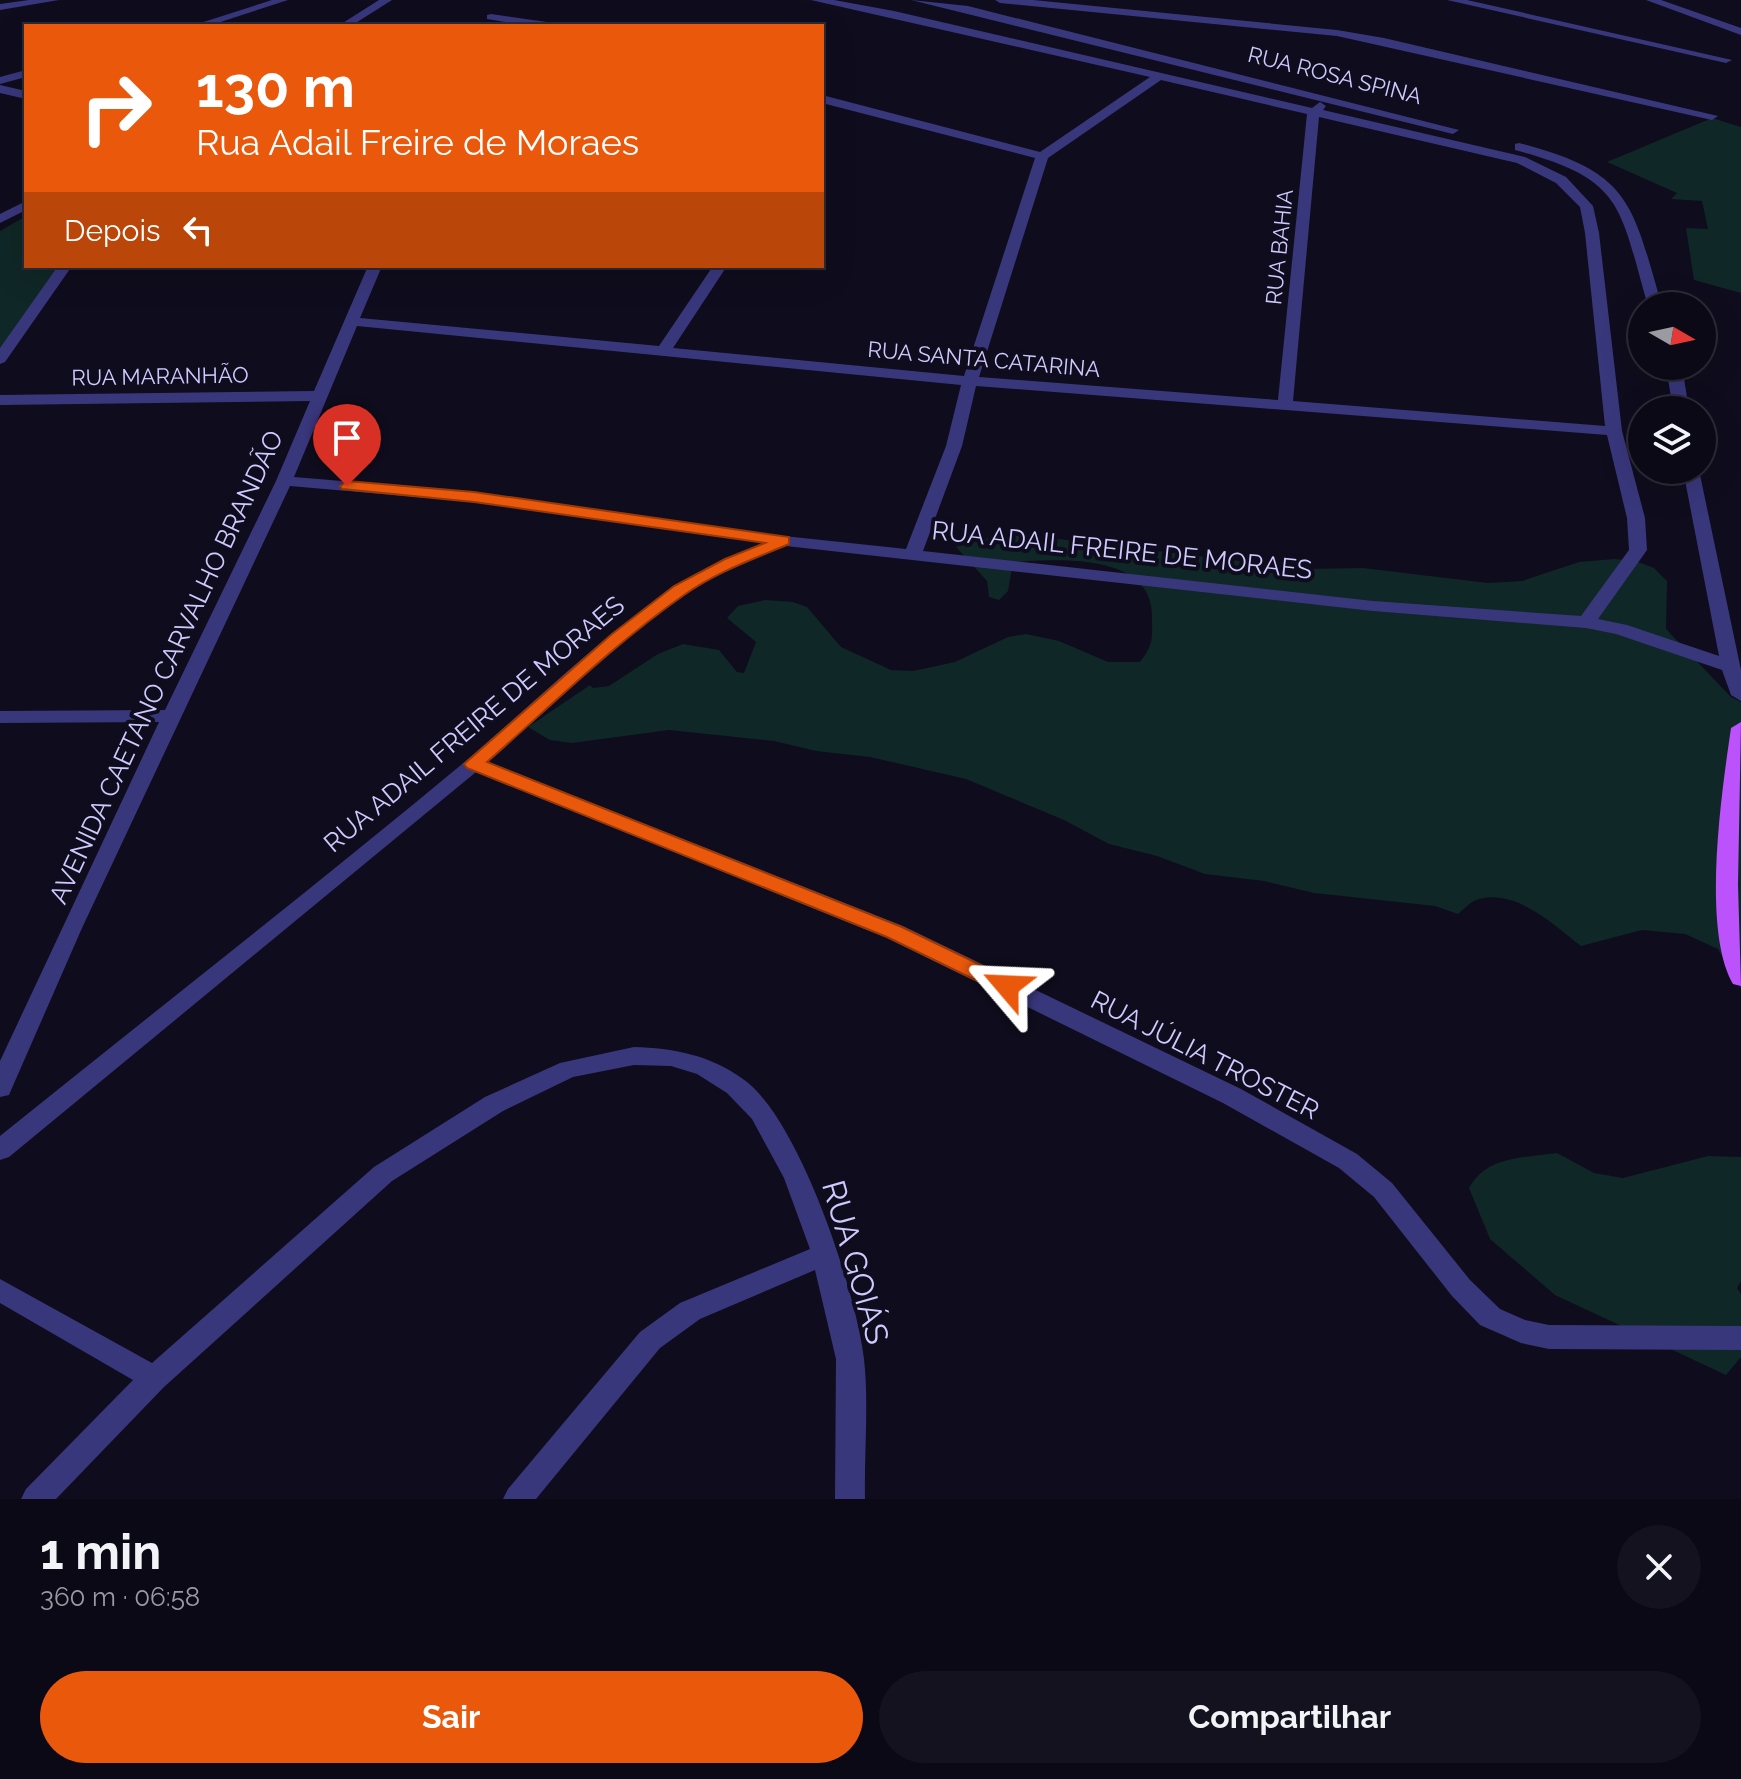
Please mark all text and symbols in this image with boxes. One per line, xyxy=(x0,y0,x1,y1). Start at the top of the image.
street label: RUA ROSA SPINA xyxy=(1245,41,1425,109)
text: 130 m xyxy=(196,54,355,120)
icon: right xyxy=(64,56,168,160)
text: Rua Adail Freire de Moraes xyxy=(196,121,639,163)
street label: RUA BAHIA xyxy=(1260,188,1298,306)
icon: left xyxy=(176,208,220,252)
text: Depois xyxy=(64,213,160,248)
north arrow xyxy=(1628,292,1716,380)
map controls xyxy=(1628,292,1716,484)
street label: RUA SANTA CATARINA xyxy=(867,336,1102,382)
street label: RUA MARANHÃO xyxy=(71,361,249,391)
button: layers xyxy=(1628,396,1716,484)
pin xyxy=(313,404,381,486)
icon: arrive xyxy=(325,416,369,460)
street label: AVENIDA CAETANO CARVALHO BRANDÃO xyxy=(43,426,289,908)
street label: RUA ADAIL FREIRE DE MORAES xyxy=(930,515,1314,585)
street label: RUA ADAIL FREIRE DE MORAES xyxy=(318,590,630,858)
position arrow xyxy=(965,944,1049,1028)
street label: RUA JÚLIA TROSTER xyxy=(1086,984,1324,1126)
street label: RUA GOIÁS xyxy=(815,1176,897,1348)
text: 1 min xyxy=(40,1524,161,1580)
button: close xyxy=(1617,1525,1701,1609)
text: 360 m · 06:58 xyxy=(40,1582,200,1612)
button: Sair xyxy=(40,1671,863,1763)
button: Compartilhar xyxy=(879,1671,1701,1763)

